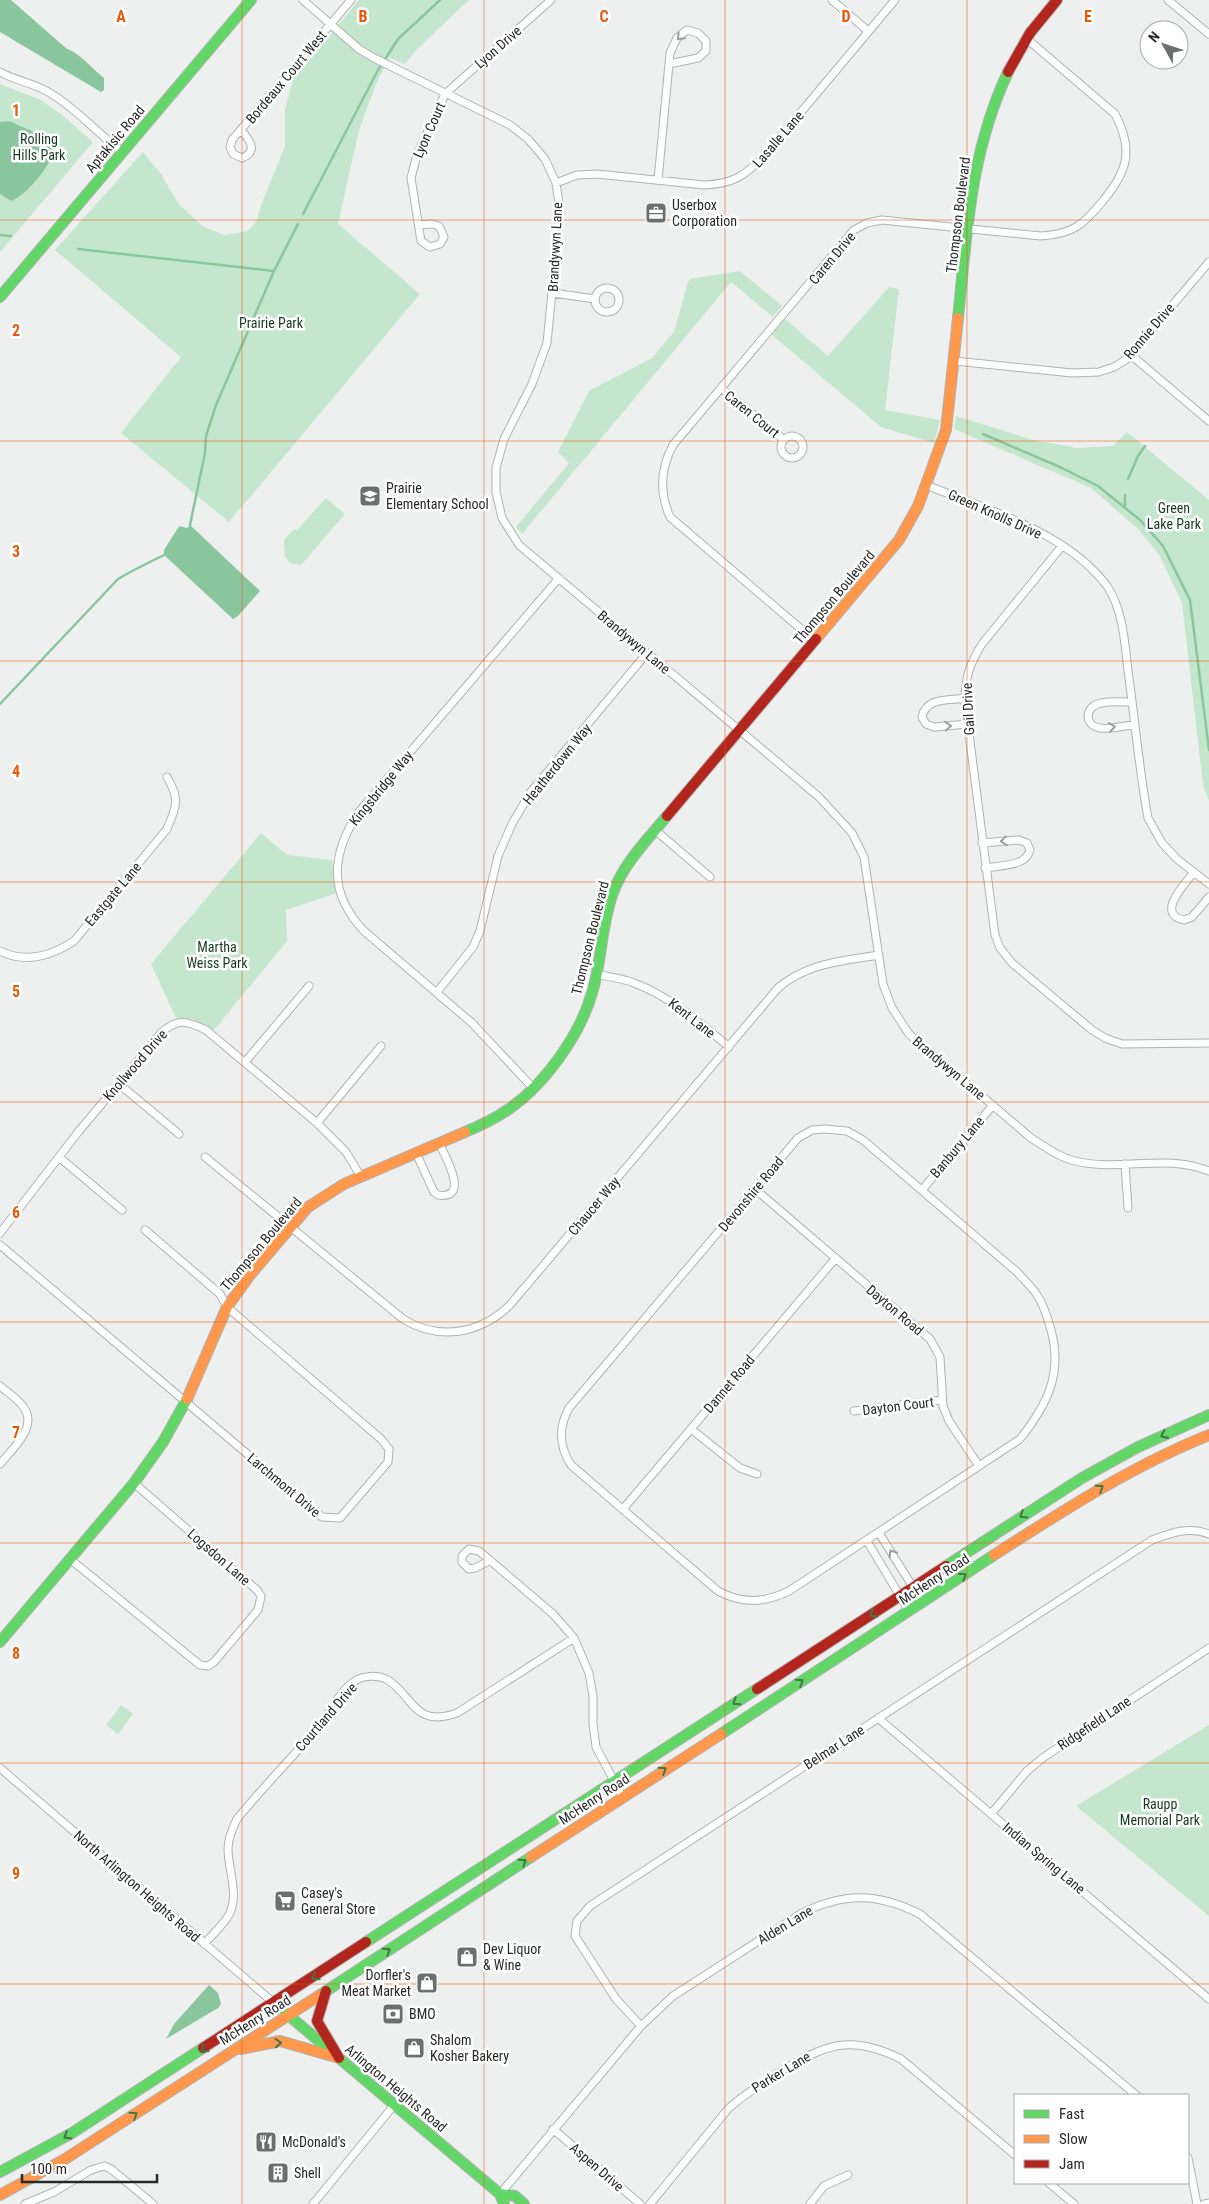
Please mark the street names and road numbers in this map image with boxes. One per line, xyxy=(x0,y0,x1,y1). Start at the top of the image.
street label: Lyon Drive xyxy=(471,22,525,72)
street label: Bordeaux Court West xyxy=(242,27,330,127)
street label: Lyon Court xyxy=(410,100,448,160)
street label: Aptakisic Road xyxy=(82,102,148,176)
street label: Lasalle Lane xyxy=(749,107,807,170)
street label: Thompson Boulevard xyxy=(943,156,973,274)
street label: Brandywyn Lane xyxy=(545,201,565,292)
street label: Caren Drive xyxy=(806,228,859,287)
street label: Ronnie Drive xyxy=(1120,299,1178,362)
street label: Caren Court xyxy=(721,387,783,441)
street label: Green Knolls Drive xyxy=(946,486,1045,542)
street label: Thompson Boulevard xyxy=(790,547,878,647)
street label: Brandywyn Lane xyxy=(595,607,674,677)
street label: Gail Drive xyxy=(959,682,977,736)
street label: Heatherdown Way xyxy=(519,720,595,808)
street label: Kingsbridge Way xyxy=(346,747,416,829)
street label: Eastgate Lane xyxy=(82,858,145,929)
street label: Thompson Boulevard xyxy=(568,879,612,997)
street label: Kent Lane xyxy=(665,995,719,1041)
street label: Knollwood Drive xyxy=(100,1026,171,1104)
street label: Brandywyn Lane xyxy=(910,1033,989,1103)
street label: Banbury Lane xyxy=(927,1113,987,1181)
street label: Devonshire Road xyxy=(715,1153,787,1235)
street label: Chaucer Way xyxy=(565,1173,623,1239)
street label: Thompson Boulevard xyxy=(217,1194,305,1294)
street label: Dayton Road xyxy=(863,1282,927,1338)
street label: Dannet Road xyxy=(700,1352,758,1416)
street label: Dayton Court xyxy=(861,1394,935,1418)
street label: Larchmont Drive xyxy=(244,1450,324,1520)
street label: Logsdon Lane xyxy=(184,1525,254,1589)
street label: McHenry Road xyxy=(896,1550,972,1608)
street label: Courtland Drive xyxy=(292,1679,360,1754)
street label: Ridgefield Lane xyxy=(1054,1692,1134,1753)
street label: Belmar Lane xyxy=(801,1721,868,1772)
street label: McHenry Road xyxy=(556,1770,632,1828)
street label: Indian Spring Lane xyxy=(1000,1819,1089,1897)
street label: North Arlington Heights Road xyxy=(71,1827,203,1945)
street label: Alden Lane xyxy=(755,1902,816,1948)
street label: McHenry Road xyxy=(217,1992,293,2048)
street label: Arlington Heights Road xyxy=(342,2041,450,2135)
street label: Parker Lane xyxy=(749,2048,814,2096)
street label: Aspen Drive xyxy=(567,2139,627,2195)

